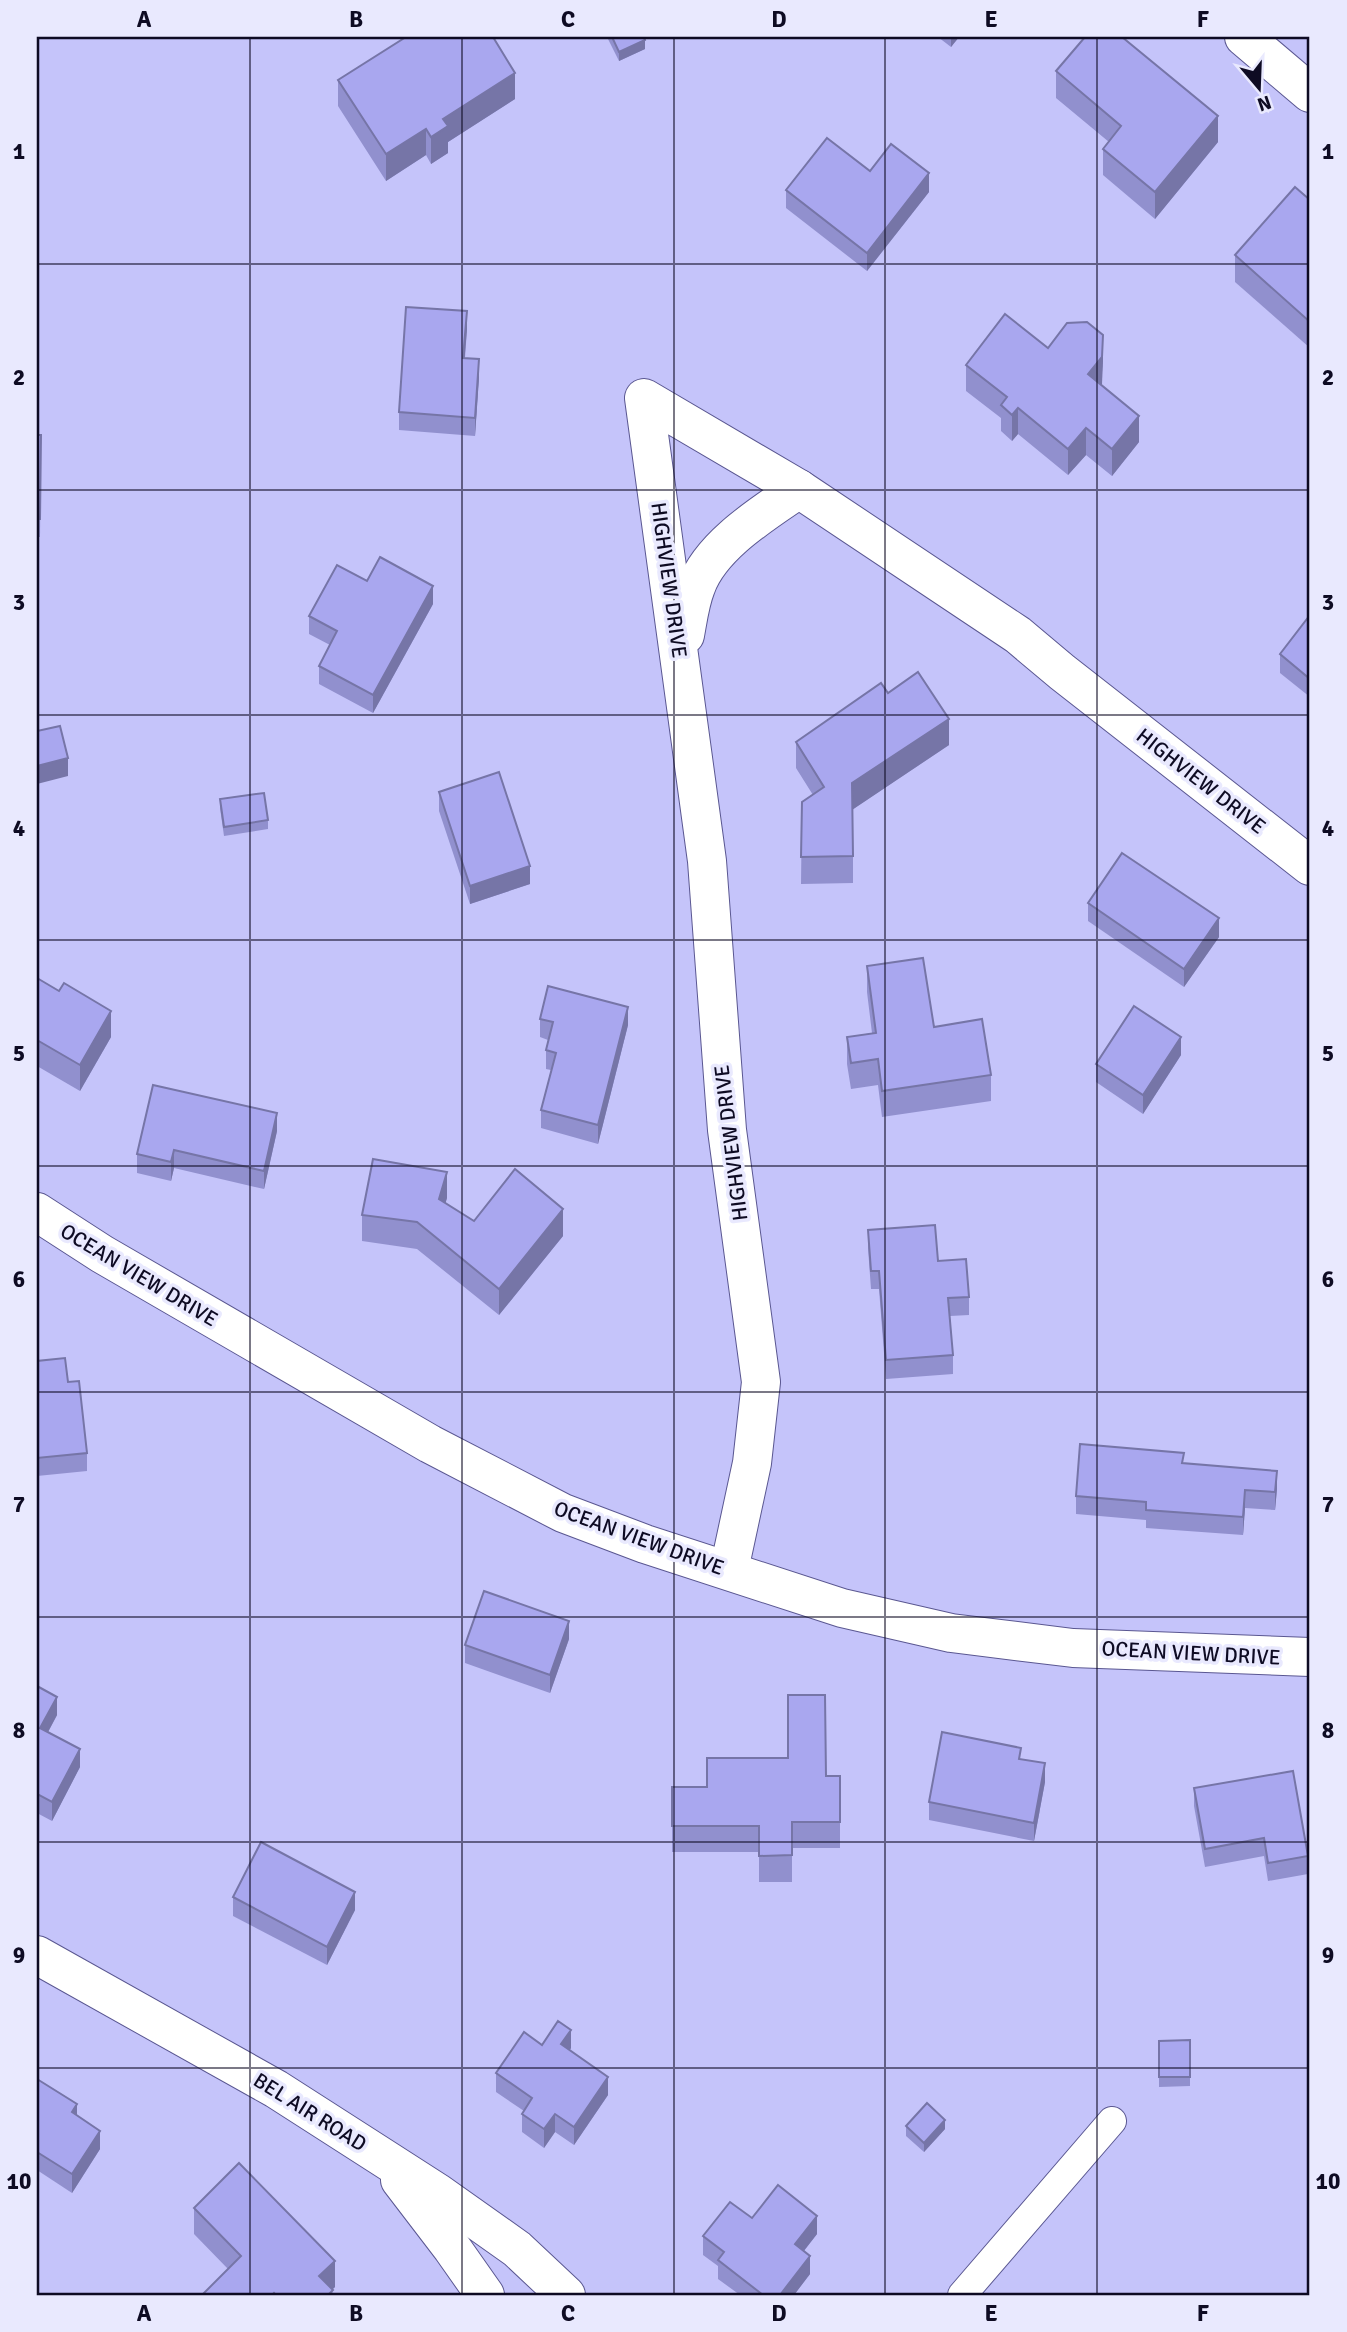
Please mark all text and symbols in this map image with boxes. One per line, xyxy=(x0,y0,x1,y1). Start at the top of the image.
text: A xyxy=(137,5,152,34)
text: B xyxy=(349,5,363,34)
text: C xyxy=(561,5,575,34)
text: D xyxy=(771,5,787,34)
text: E xyxy=(984,5,998,34)
text: F xyxy=(1197,5,1209,34)
north arrow xyxy=(1224,52,1294,122)
text: N xyxy=(1254,90,1274,117)
text: 1 xyxy=(13,137,25,166)
text: 1 xyxy=(1322,137,1334,166)
text: 2 xyxy=(13,363,25,392)
text: 2 xyxy=(1322,363,1334,392)
street label: HIGHVIEW DRIVE xyxy=(645,500,693,660)
text: 3 xyxy=(13,588,25,617)
text: 3 xyxy=(1322,588,1334,617)
street label: HIGHVIEW DRIVE xyxy=(1131,722,1271,840)
text: 4 xyxy=(13,814,25,843)
text: 4 xyxy=(1322,814,1334,843)
text: 5 xyxy=(13,1039,25,1068)
text: 5 xyxy=(1322,1039,1334,1068)
street label: HIGHVIEW DRIVE xyxy=(709,1064,753,1222)
street label: OCEAN VIEW DRIVE xyxy=(56,1218,222,1332)
text: 6 xyxy=(13,1265,25,1294)
text: 6 xyxy=(1322,1265,1334,1294)
text: 7 xyxy=(13,1490,25,1519)
text: 7 xyxy=(1322,1490,1334,1519)
street label: OCEAN VIEW DRIVE xyxy=(550,1495,728,1581)
street label: OCEAN VIEW DRIVE xyxy=(1101,1635,1281,1671)
text: 8 xyxy=(13,1716,25,1745)
text: 8 xyxy=(1322,1716,1334,1745)
text: 9 xyxy=(13,1941,25,1970)
text: 9 xyxy=(1322,1941,1334,1970)
street label: BEL AIR ROAD xyxy=(249,2067,371,2157)
text: 10 xyxy=(7,2167,31,2196)
text: 10 xyxy=(1316,2167,1340,2196)
text: A xyxy=(137,2299,152,2328)
text: B xyxy=(349,2299,363,2328)
text: C xyxy=(561,2299,575,2328)
text: D xyxy=(771,2299,787,2328)
text: E xyxy=(984,2299,998,2328)
text: F xyxy=(1197,2299,1209,2328)

